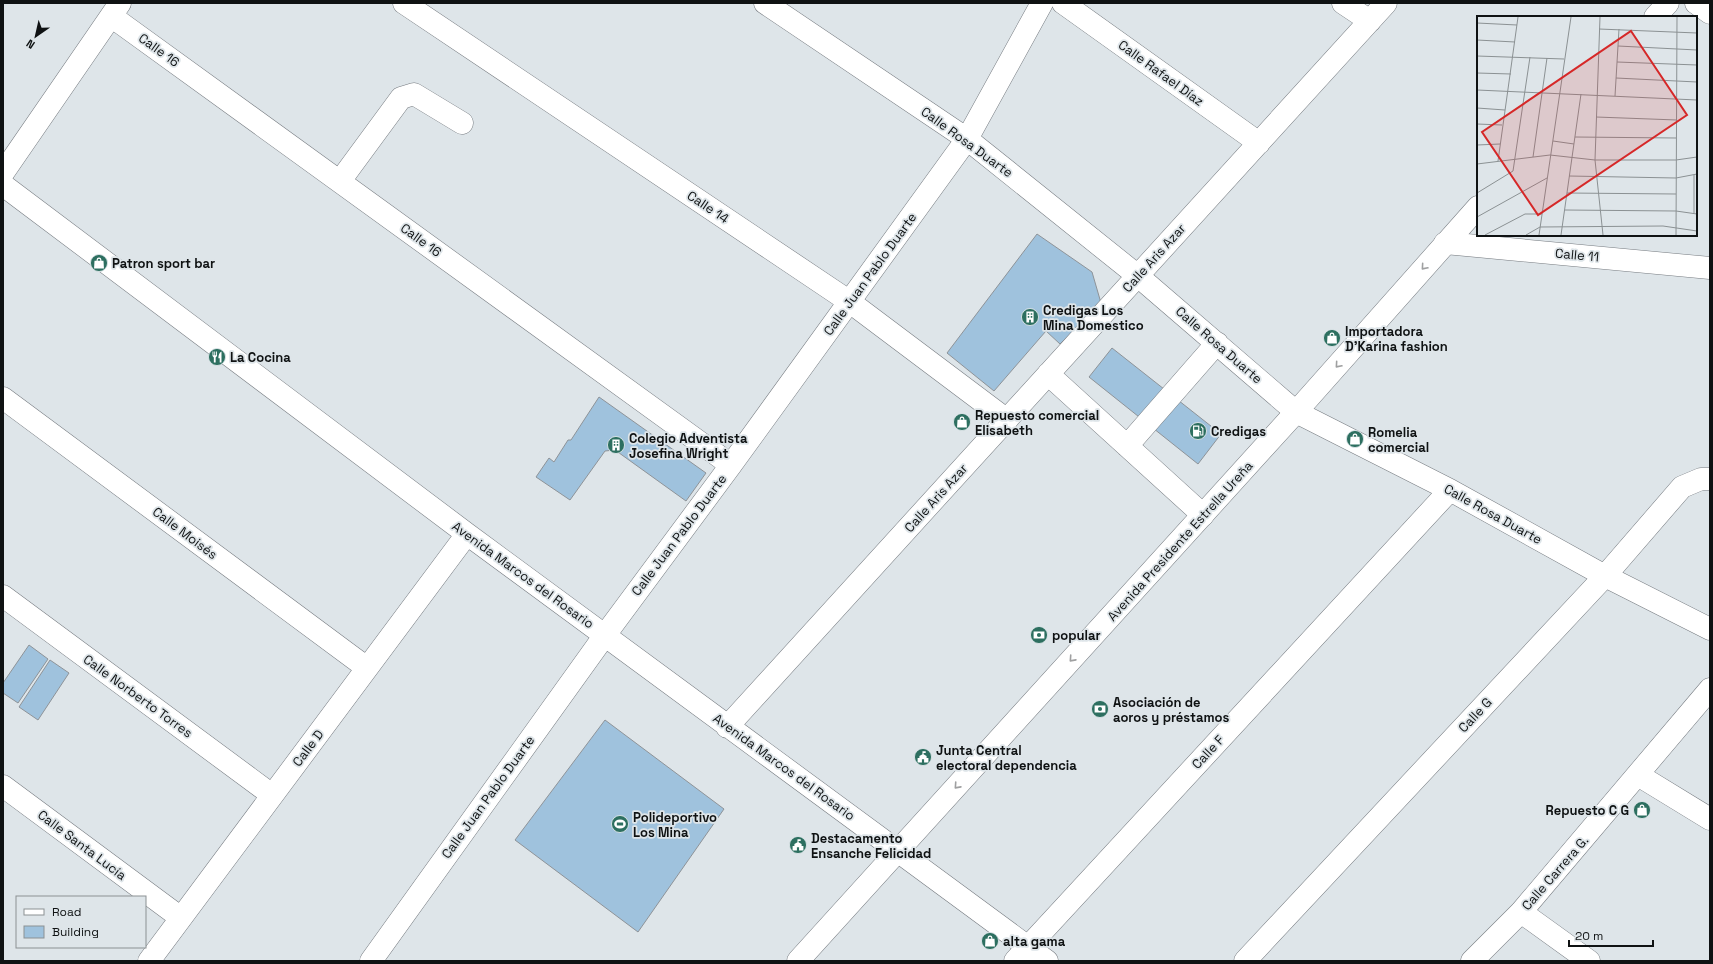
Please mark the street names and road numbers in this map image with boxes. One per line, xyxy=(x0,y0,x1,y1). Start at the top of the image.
street label: Calle 16 xyxy=(135,29,183,71)
street label: Calle Rafael Díaz xyxy=(1115,36,1207,110)
street label: Calle Rosa Duarte xyxy=(918,103,1016,181)
street label: Calle 14 xyxy=(684,187,732,227)
street label: Calle Juan Pablo Duarte xyxy=(820,209,920,339)
street label: Calle 16 xyxy=(397,219,445,261)
street label: Calle Aris Azar xyxy=(1119,220,1189,296)
street label: Calle 11 xyxy=(1554,245,1600,265)
street label: Calle Rosa Duarte xyxy=(1172,303,1266,387)
street label: Avenida Presidente Estrella Ureña xyxy=(1104,457,1257,625)
street label: Calle Aris Azar xyxy=(901,460,971,536)
street label: Calle Juan Pablo Duarte xyxy=(628,471,730,599)
street label: Calle Rosa Duarte xyxy=(1441,480,1545,548)
street label: Calle Moisés xyxy=(149,503,221,563)
street label: Avenida Marcos del Rosario xyxy=(449,518,597,632)
street label: Calle Norberto Torres xyxy=(80,651,196,741)
street label: Calle G xyxy=(1455,694,1495,736)
street label: Avenida Marcos del Rosario xyxy=(710,710,858,824)
street label: Calle D xyxy=(289,726,327,770)
street label: Calle F xyxy=(1188,731,1228,773)
street label: Calle Juan Pablo Duarte xyxy=(438,732,538,862)
street label: Calle Santa Lucía xyxy=(34,806,130,884)
street label: Calle Carrera G. xyxy=(1518,832,1592,914)

